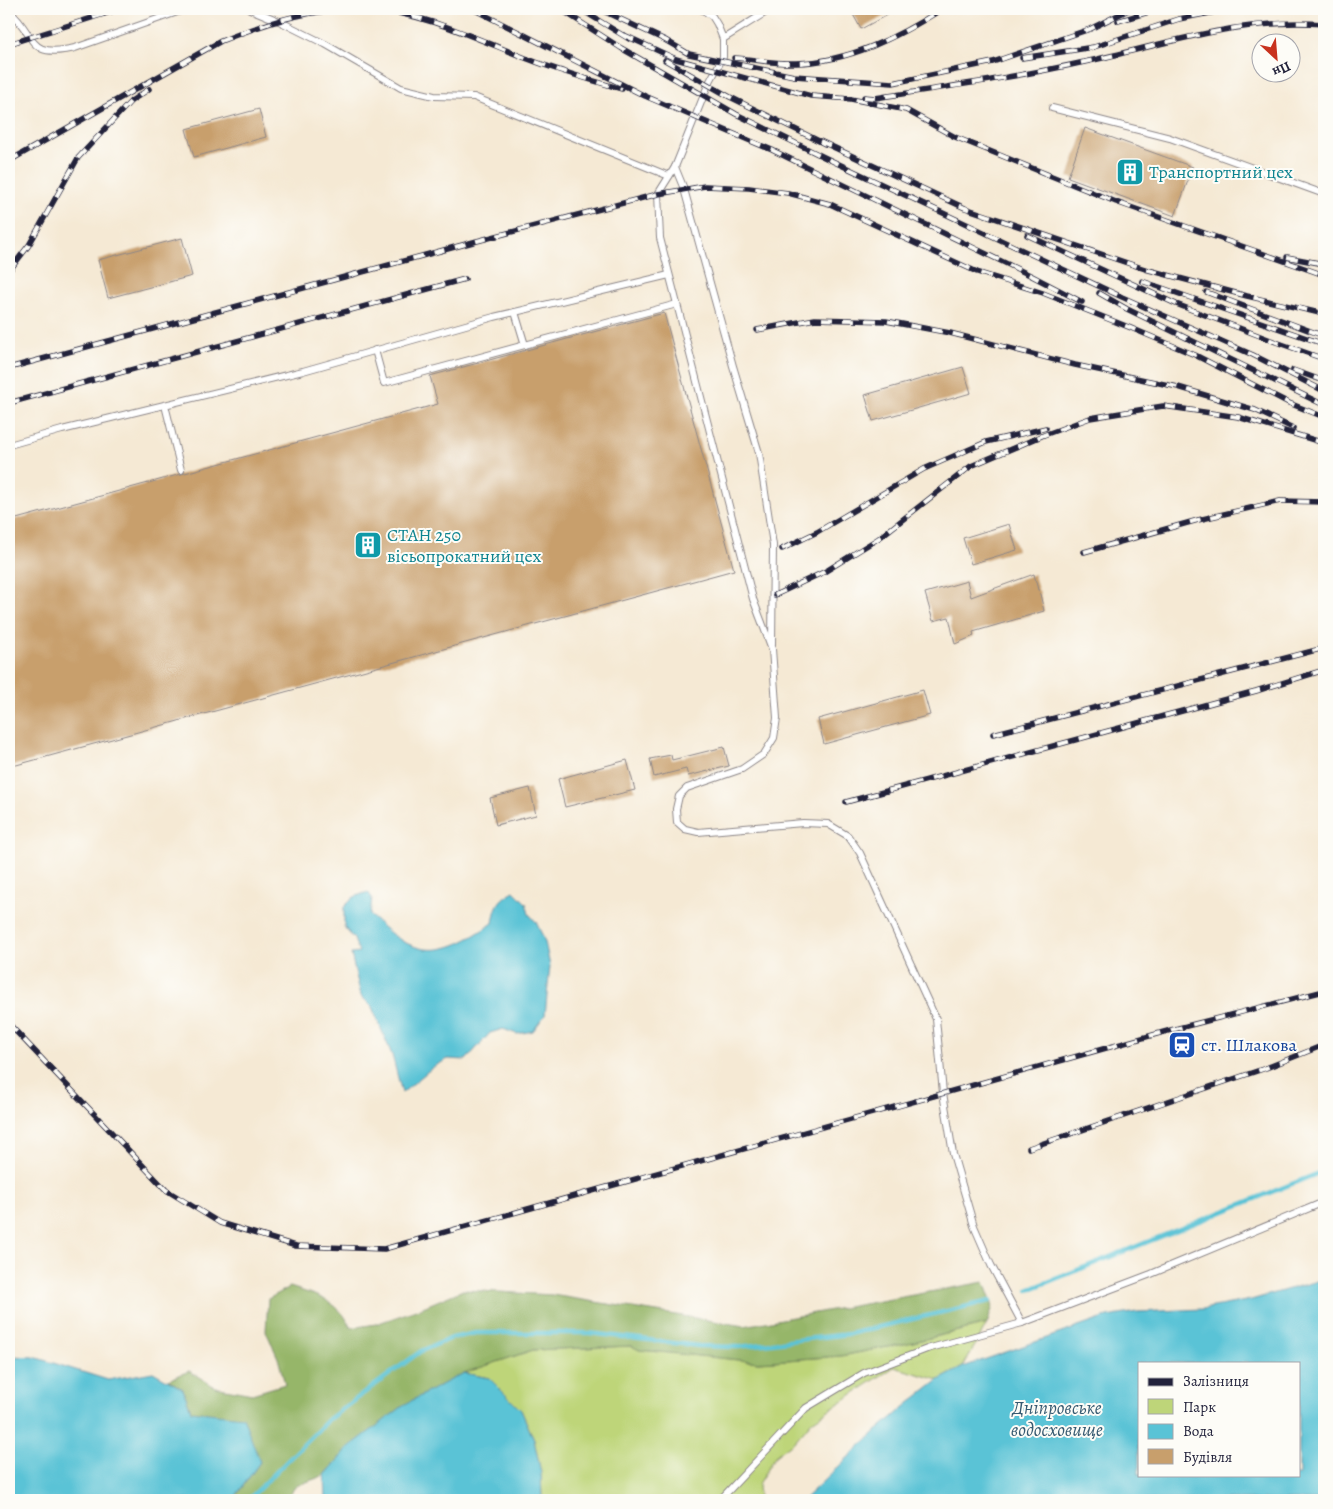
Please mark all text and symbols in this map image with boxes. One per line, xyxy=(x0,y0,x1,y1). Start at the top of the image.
north arrow xyxy=(1250,32,1300,82)
text: Пн xyxy=(1269,57,1294,82)
building icon: Транспортний цех xyxy=(1115,157,1145,187)
place label: Транспортний цех xyxy=(1149,160,1293,184)
place label: СТАН 250 вісьопрокатний цех xyxy=(387,523,541,568)
building icon: СТАН 250 вісьопрокатний цех xyxy=(353,530,383,560)
station icon: ст. Шлакова xyxy=(1167,1030,1197,1060)
place label: ст. Шлакова xyxy=(1201,1033,1298,1057)
legend xyxy=(1138,1362,1300,1476)
text: Залізниця xyxy=(1183,1371,1249,1391)
water label: Дніпровське водосховище xyxy=(1010,1395,1103,1443)
text: Парк xyxy=(1183,1397,1216,1417)
text: Вода xyxy=(1183,1421,1214,1441)
text: Будівля xyxy=(1183,1447,1232,1467)

